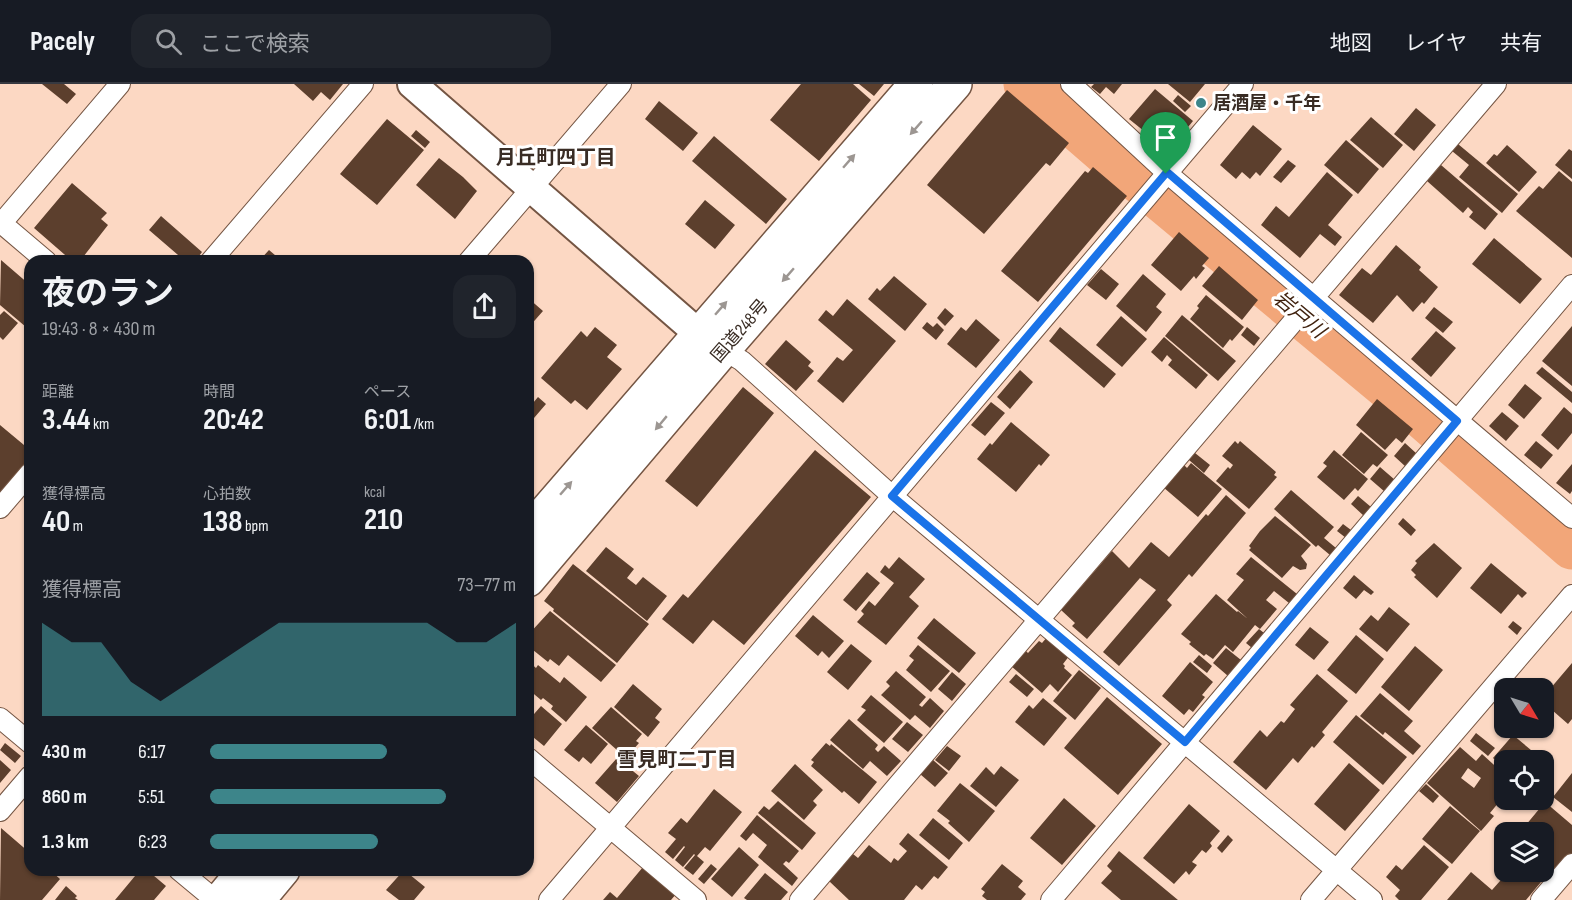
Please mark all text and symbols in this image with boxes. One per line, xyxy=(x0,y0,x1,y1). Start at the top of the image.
search box xyxy=(131,14,551,68)
text: Pacely xyxy=(30,25,95,58)
icon: search xyxy=(152,25,185,58)
text: ここで検索 xyxy=(200,31,310,58)
text: 地図 xyxy=(1330,31,1372,56)
text: レイヤ xyxy=(1405,31,1467,56)
text: 共有 xyxy=(1500,31,1542,56)
place label: 居酒屋・千年 xyxy=(1213,93,1321,114)
marker: 居酒屋・千年 xyxy=(1194,96,1208,110)
pin xyxy=(1140,112,1191,174)
one-way arrow xyxy=(910,120,923,135)
icon: arrive xyxy=(1149,121,1182,154)
district label: 月丘町四丁目 xyxy=(496,146,616,170)
one-way arrow xyxy=(842,154,855,169)
one-way arrow xyxy=(782,267,795,282)
text: 夜のラン xyxy=(42,274,174,314)
button: share xyxy=(453,275,516,338)
water label: 岩戸川 xyxy=(1268,287,1331,345)
street label: 国道248号 xyxy=(707,295,773,367)
one-way arrow xyxy=(714,301,728,316)
text: 19:43 · 8 × 430 m xyxy=(42,317,155,341)
text: 距離 xyxy=(42,383,74,402)
text: 時間 xyxy=(203,383,235,402)
text: ペース xyxy=(364,383,411,402)
text: 3.44 xyxy=(42,402,90,438)
text: 20:42 xyxy=(203,402,264,438)
text: 6:01 xyxy=(364,402,411,438)
text: km xyxy=(90,415,109,434)
text: /km xyxy=(411,415,434,434)
one-way arrow xyxy=(655,415,668,430)
one-way arrow xyxy=(559,481,572,496)
text: kcal xyxy=(364,483,385,502)
text: 獲得標高 xyxy=(42,485,106,504)
text: 心拍数 xyxy=(203,485,251,504)
text: 210 xyxy=(364,502,403,538)
text: 40 xyxy=(42,504,70,540)
text: 138 xyxy=(203,504,242,540)
text: m xyxy=(70,517,83,536)
text: bpm xyxy=(242,517,268,536)
text: 73–77 m xyxy=(457,573,516,597)
text: 獲得標高 xyxy=(42,578,122,602)
north arrow xyxy=(1494,678,1554,738)
map controls xyxy=(1494,678,1554,882)
text: 430 m xyxy=(42,740,86,764)
text: 6:17 xyxy=(138,740,166,764)
district label: 雪見町二丁目 xyxy=(617,748,737,772)
button: locate xyxy=(1494,750,1554,810)
text: 860 m xyxy=(42,785,87,809)
text: 5:51 xyxy=(138,785,165,809)
button: layers xyxy=(1494,822,1554,882)
text: 1.3 km xyxy=(42,830,89,854)
text: 6:23 xyxy=(138,830,167,854)

